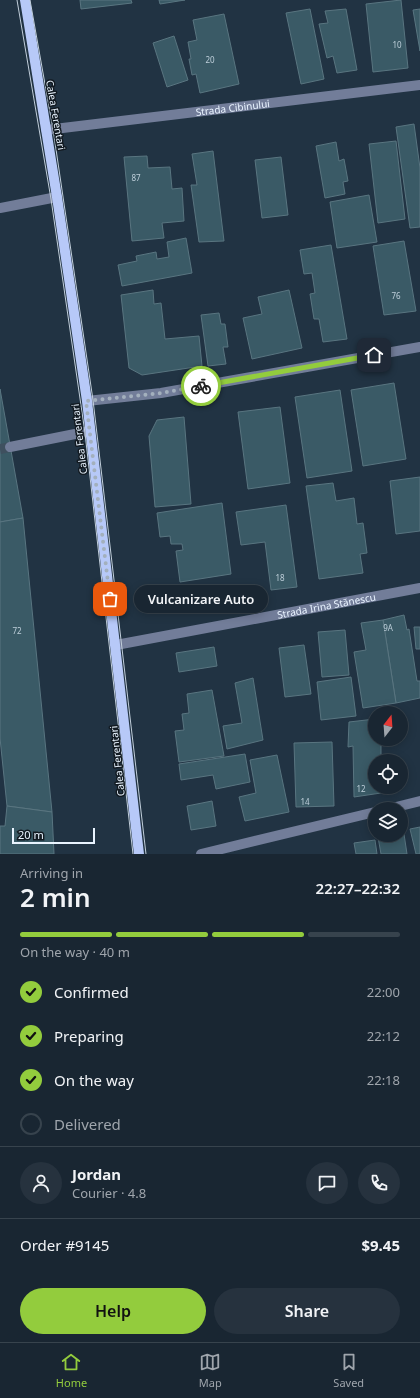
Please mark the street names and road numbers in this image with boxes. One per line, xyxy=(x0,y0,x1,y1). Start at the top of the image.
street label: Calea Ferentari xyxy=(43,79,69,151)
street label: Strada Cibinului xyxy=(195,96,270,119)
street label: Calea Ferentari xyxy=(68,403,90,475)
street label: Strada Irina Stănescu xyxy=(276,589,377,622)
street label: Calea Ferentari xyxy=(106,725,128,797)

